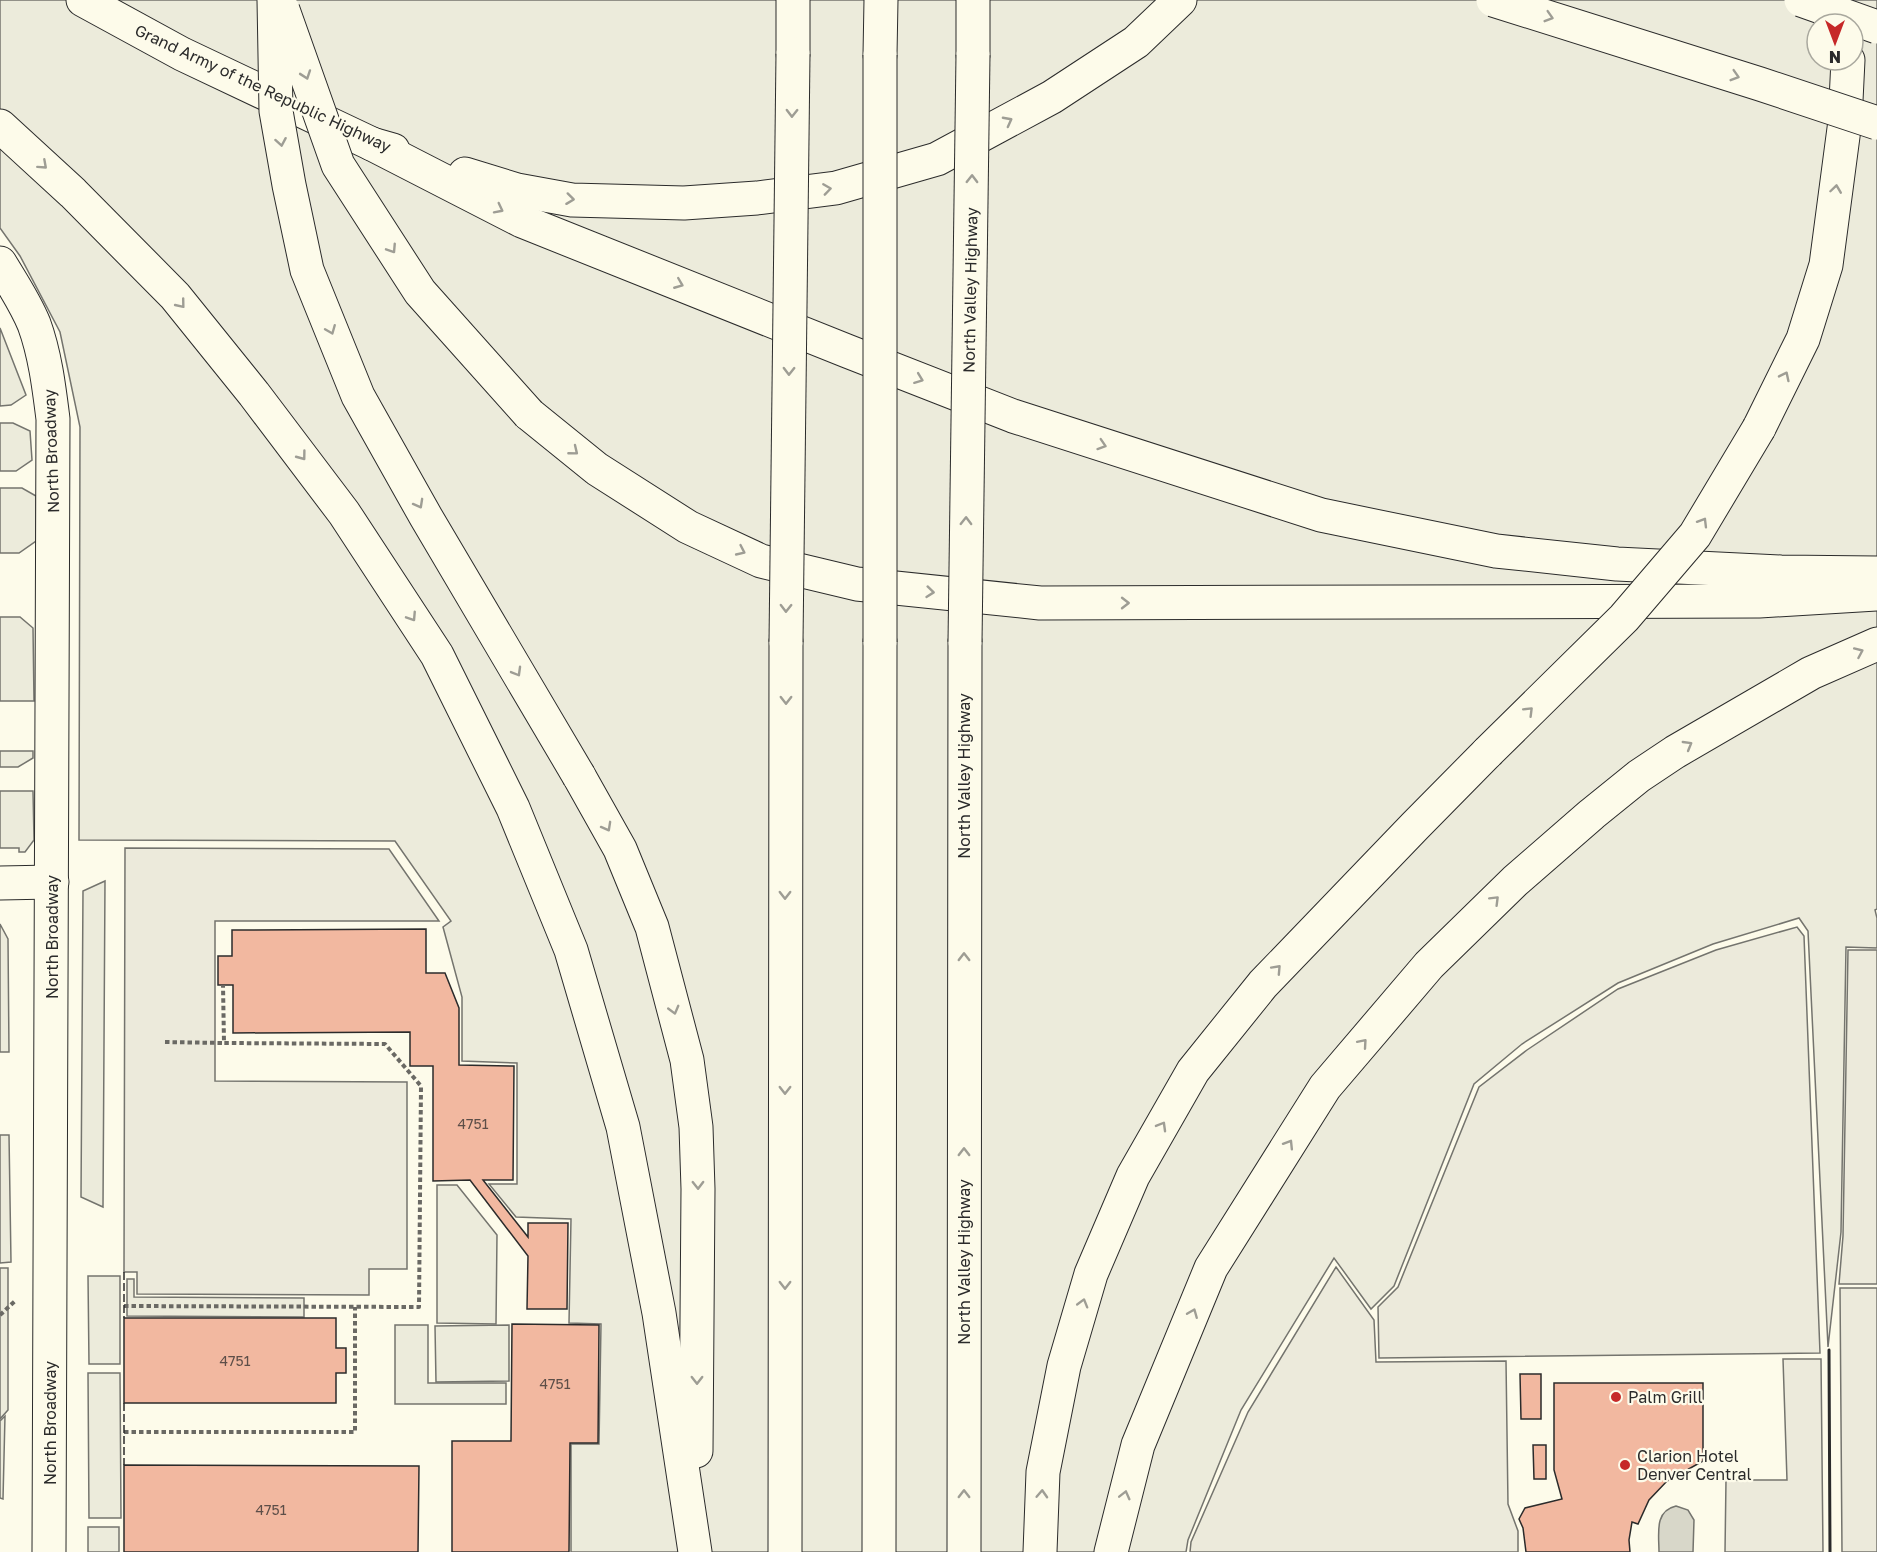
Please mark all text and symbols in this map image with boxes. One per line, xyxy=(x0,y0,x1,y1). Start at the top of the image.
one-way arrow xyxy=(1543,10,1554,23)
north arrow xyxy=(1805,12,1865,72)
street label: Grand Army of the Republic Highway xyxy=(132,20,394,156)
text: N xyxy=(1829,47,1841,67)
one-way arrow xyxy=(299,69,312,80)
one-way arrow xyxy=(1729,69,1740,81)
one-way arrow xyxy=(786,108,798,117)
one-way arrow xyxy=(1002,117,1012,128)
one-way arrow xyxy=(275,137,287,147)
one-way arrow xyxy=(36,158,47,169)
one-way arrow xyxy=(965,174,978,183)
one-way arrow xyxy=(822,183,831,196)
one-way arrow xyxy=(1829,184,1842,193)
one-way arrow xyxy=(565,192,574,205)
one-way arrow xyxy=(493,202,503,213)
street label: North Valley Highway xyxy=(959,207,981,373)
one-way arrow xyxy=(385,242,396,253)
one-way arrow xyxy=(673,277,684,289)
one-way arrow xyxy=(173,297,184,308)
one-way arrow xyxy=(324,323,336,334)
one-way arrow xyxy=(783,366,795,375)
one-way arrow xyxy=(1778,371,1789,382)
one-way arrow xyxy=(912,372,923,384)
street label: North Broadway xyxy=(39,389,63,513)
one-way arrow xyxy=(1096,438,1107,451)
one-way arrow xyxy=(567,444,578,455)
one-way arrow xyxy=(294,450,305,461)
one-way arrow xyxy=(411,498,423,508)
one-way arrow xyxy=(960,516,973,525)
one-way arrow xyxy=(1696,518,1708,528)
one-way arrow xyxy=(734,544,745,556)
one-way arrow xyxy=(926,585,935,598)
one-way arrow xyxy=(1120,597,1129,609)
one-way arrow xyxy=(780,603,792,612)
one-way arrow xyxy=(405,610,416,621)
one-way arrow xyxy=(1853,647,1864,659)
one-way arrow xyxy=(510,666,522,676)
street label: North Valley Highway xyxy=(954,693,974,859)
one-way arrow xyxy=(780,696,792,705)
one-way arrow xyxy=(1522,708,1533,719)
one-way arrow xyxy=(1682,740,1692,752)
one-way arrow xyxy=(600,821,611,831)
street label: North Broadway xyxy=(42,875,62,999)
one-way arrow xyxy=(779,891,791,900)
one-way arrow xyxy=(1489,896,1499,907)
one-way arrow xyxy=(958,952,970,961)
one-way arrow xyxy=(1270,966,1281,976)
one-way arrow xyxy=(667,1004,680,1014)
one-way arrow xyxy=(1356,1039,1367,1050)
one-way arrow xyxy=(779,1086,791,1095)
house number: 4751 xyxy=(458,1115,489,1132)
one-way arrow xyxy=(1155,1122,1166,1132)
one-way arrow xyxy=(1282,1140,1294,1150)
one-way arrow xyxy=(958,1147,970,1156)
street label: North Valley Highway xyxy=(954,1179,974,1345)
one-way arrow xyxy=(692,1181,704,1190)
one-way arrow xyxy=(779,1281,791,1290)
one-way arrow xyxy=(1076,1298,1088,1309)
one-way arrow xyxy=(1186,1308,1198,1319)
house number: 4751 xyxy=(220,1352,251,1369)
street label: North Broadway xyxy=(40,1361,60,1485)
house number: 4751 xyxy=(540,1375,571,1392)
one-way arrow xyxy=(691,1376,703,1385)
place label: Palm Grill xyxy=(1628,1387,1703,1407)
marker: Palm Grill xyxy=(1609,1390,1623,1404)
place label: Clarion Hotel Denver Central xyxy=(1637,1446,1752,1484)
marker: Clarion Hotel Denver Central xyxy=(1618,1458,1632,1472)
one-way arrow xyxy=(958,1489,970,1498)
one-way arrow xyxy=(1036,1489,1049,1498)
one-way arrow xyxy=(1118,1491,1130,1501)
house number: 4751 xyxy=(256,1501,287,1518)

